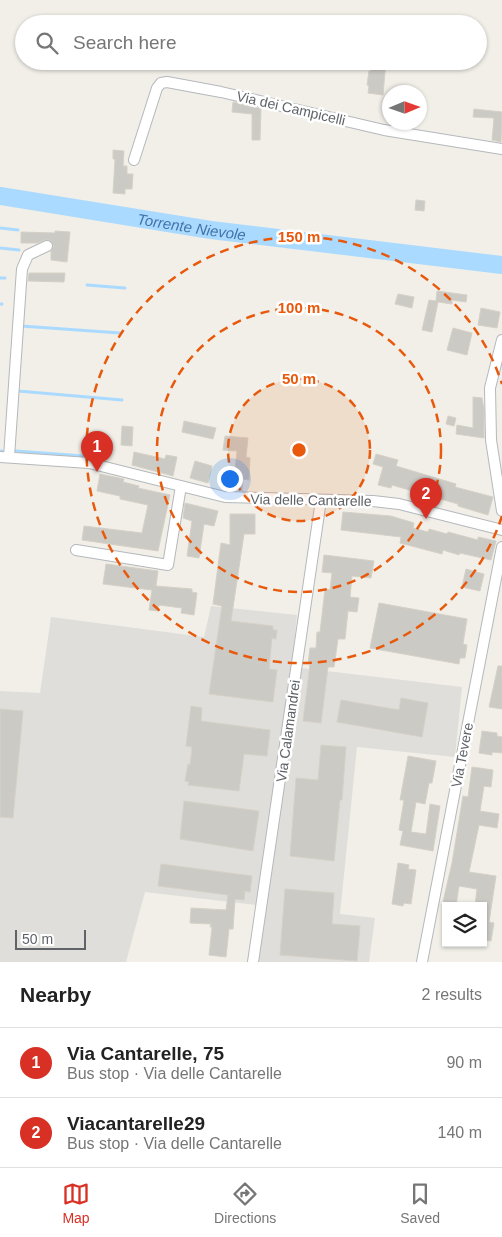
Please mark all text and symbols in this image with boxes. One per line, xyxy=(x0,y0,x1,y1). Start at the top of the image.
search box xyxy=(15,15,487,70)
icon: search xyxy=(33,29,61,57)
text: Search here xyxy=(73,32,177,53)
north arrow xyxy=(382,85,427,130)
street label: Via dei Campicelli xyxy=(235,88,347,128)
water label: Torrente Nievole xyxy=(136,210,247,243)
text: 150 m xyxy=(278,228,320,245)
text: 100 m xyxy=(278,299,320,316)
text: 50 m xyxy=(282,370,316,387)
pin: 1 xyxy=(81,431,113,472)
centre of rings xyxy=(290,441,308,459)
your location xyxy=(217,466,243,492)
pin: 2 xyxy=(410,478,442,519)
street label: Via delle Cantarelle xyxy=(250,491,372,509)
street label: Via Calamandrei xyxy=(273,679,303,783)
street label: Via Tevere xyxy=(448,721,476,789)
map controls xyxy=(442,902,487,947)
button: layers xyxy=(442,902,487,947)
scale bar xyxy=(15,927,86,950)
text: 50 m xyxy=(22,931,53,947)
text: Nearby xyxy=(20,983,91,1006)
text: 2 results xyxy=(422,986,482,1003)
text: Via Cantarelle, 75 xyxy=(67,1043,224,1064)
text: 1 xyxy=(32,1054,40,1071)
text: 90 m xyxy=(446,1054,482,1071)
text: Bus stop · Via delle Cantarelle xyxy=(67,1065,282,1082)
text: Viacantarelle29 xyxy=(67,1113,205,1134)
text: 2 xyxy=(32,1124,40,1141)
text: 140 m xyxy=(438,1124,482,1141)
text: Bus stop · Via delle Cantarelle xyxy=(67,1135,282,1152)
tab: Map xyxy=(62,1180,90,1226)
tab: Directions xyxy=(214,1180,276,1226)
tab: Saved xyxy=(400,1180,440,1226)

